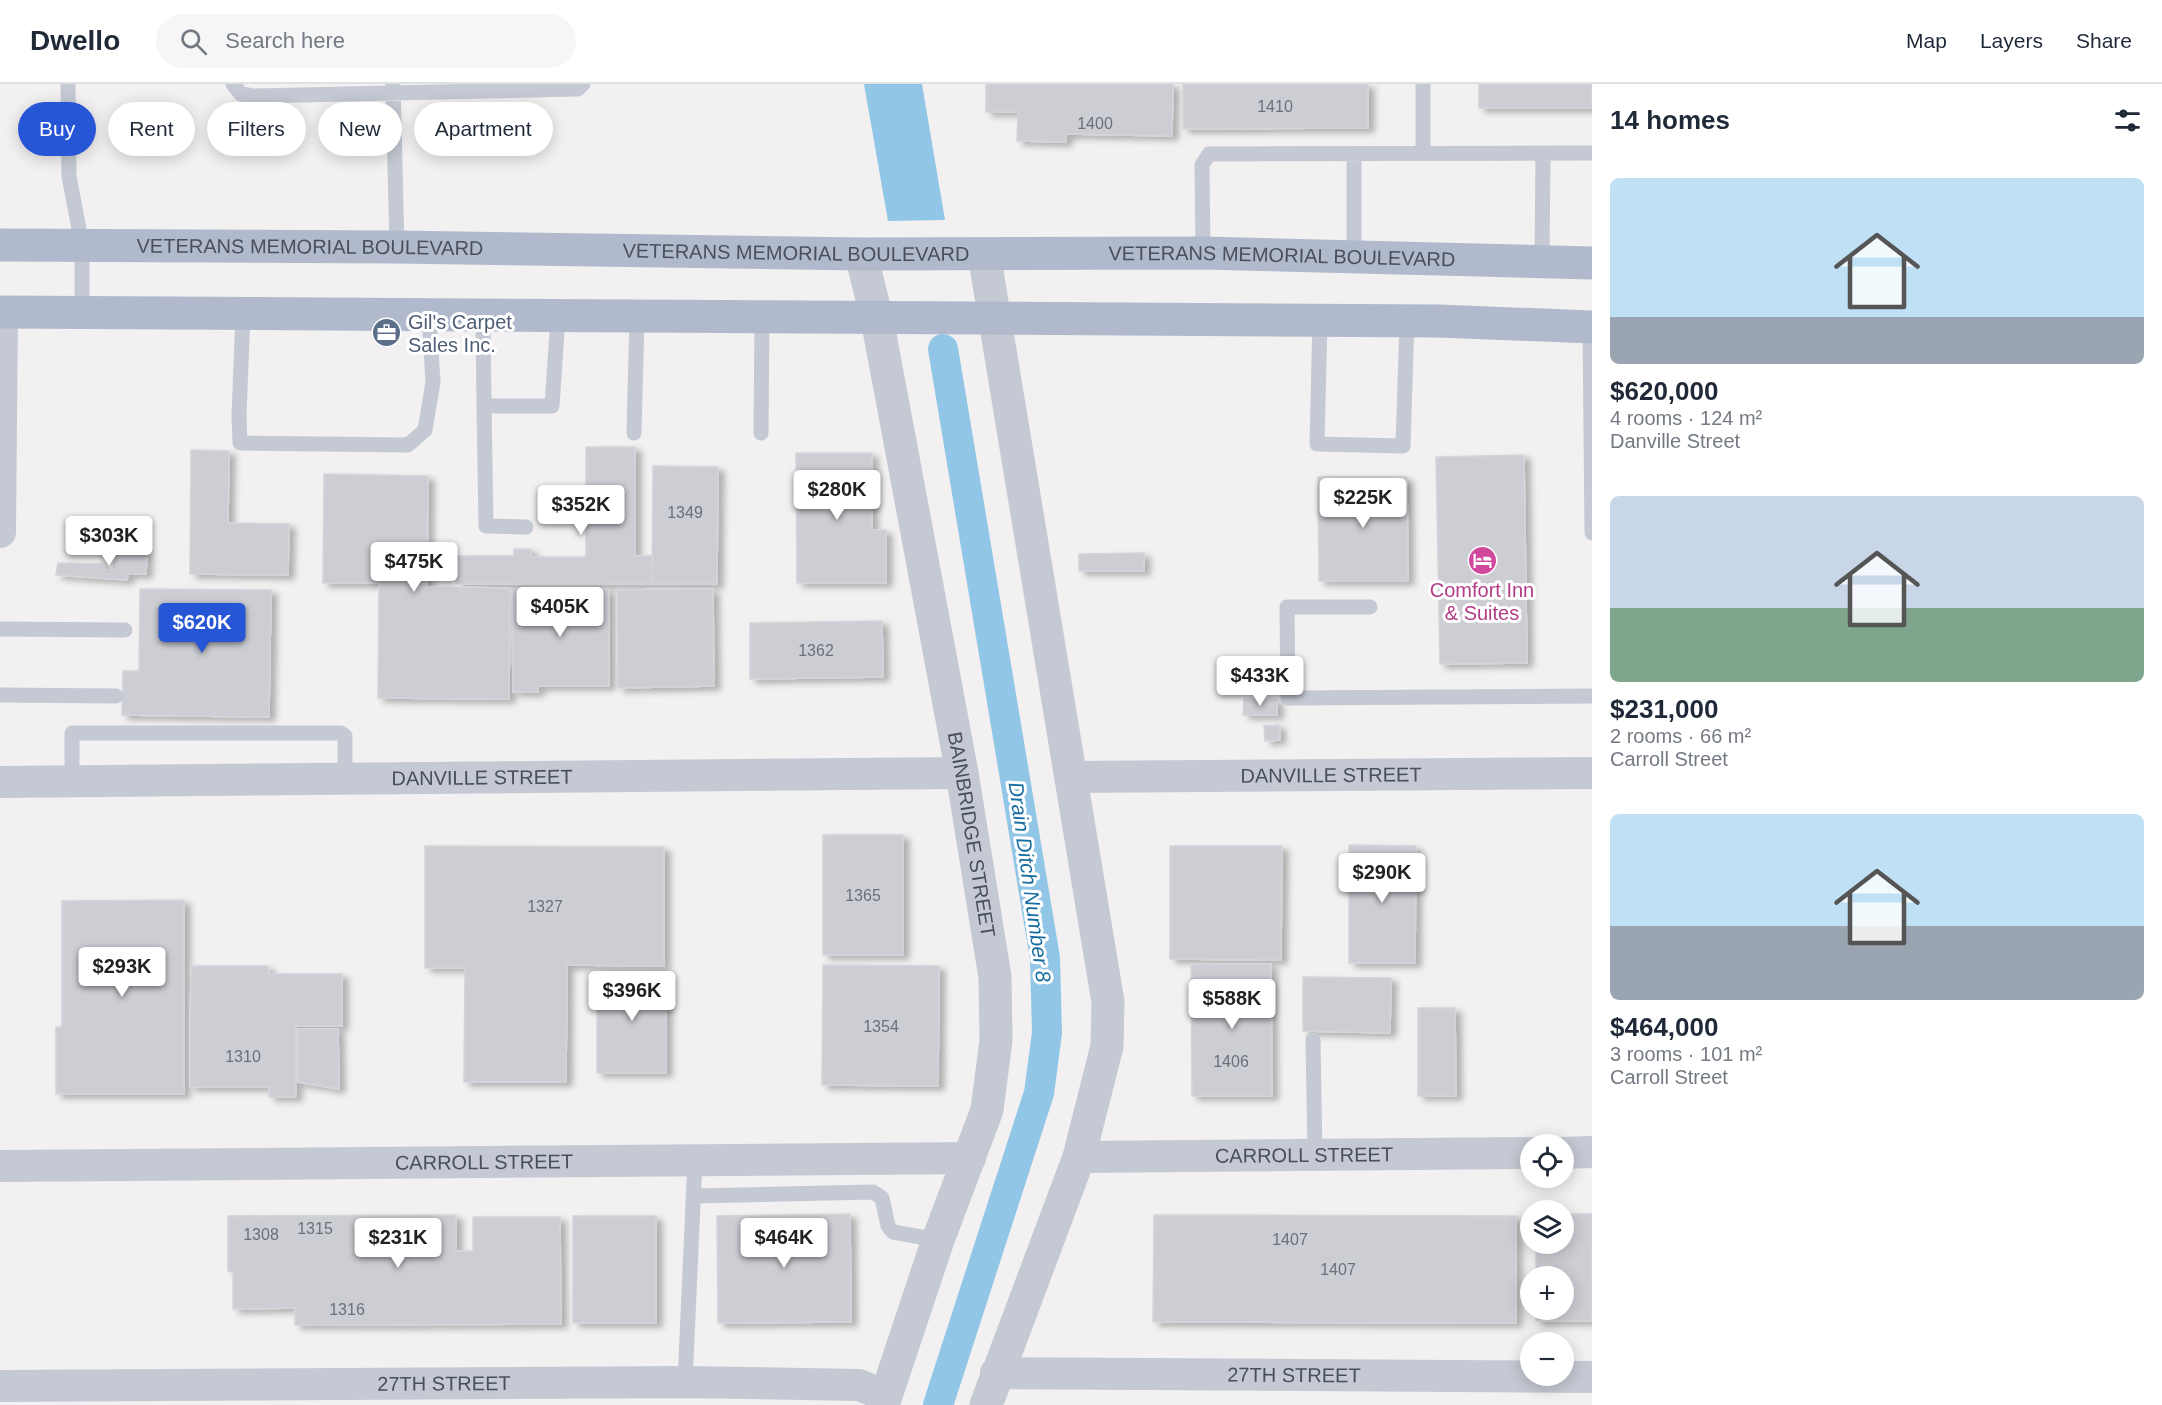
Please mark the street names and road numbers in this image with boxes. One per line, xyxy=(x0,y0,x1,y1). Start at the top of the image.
street label: VETERANS MEMORIAL BOULEVARD xyxy=(136,235,484,259)
street label: VETERANS MEMORIAL BOULEVARD xyxy=(622,239,969,265)
street label: VETERANS MEMORIAL BOULEVARD xyxy=(1108,242,1456,270)
street label: BAINBRIDGE STREET xyxy=(943,730,999,939)
street label: DANVILLE STREET xyxy=(1240,763,1422,787)
street label: DANVILLE STREET xyxy=(391,766,573,789)
street label: CARROLL STREET xyxy=(1215,1143,1393,1167)
street label: CARROLL STREET xyxy=(395,1150,573,1174)
street label: 27TH STREET xyxy=(1227,1364,1361,1386)
street label: 27TH STREET xyxy=(377,1372,511,1395)

